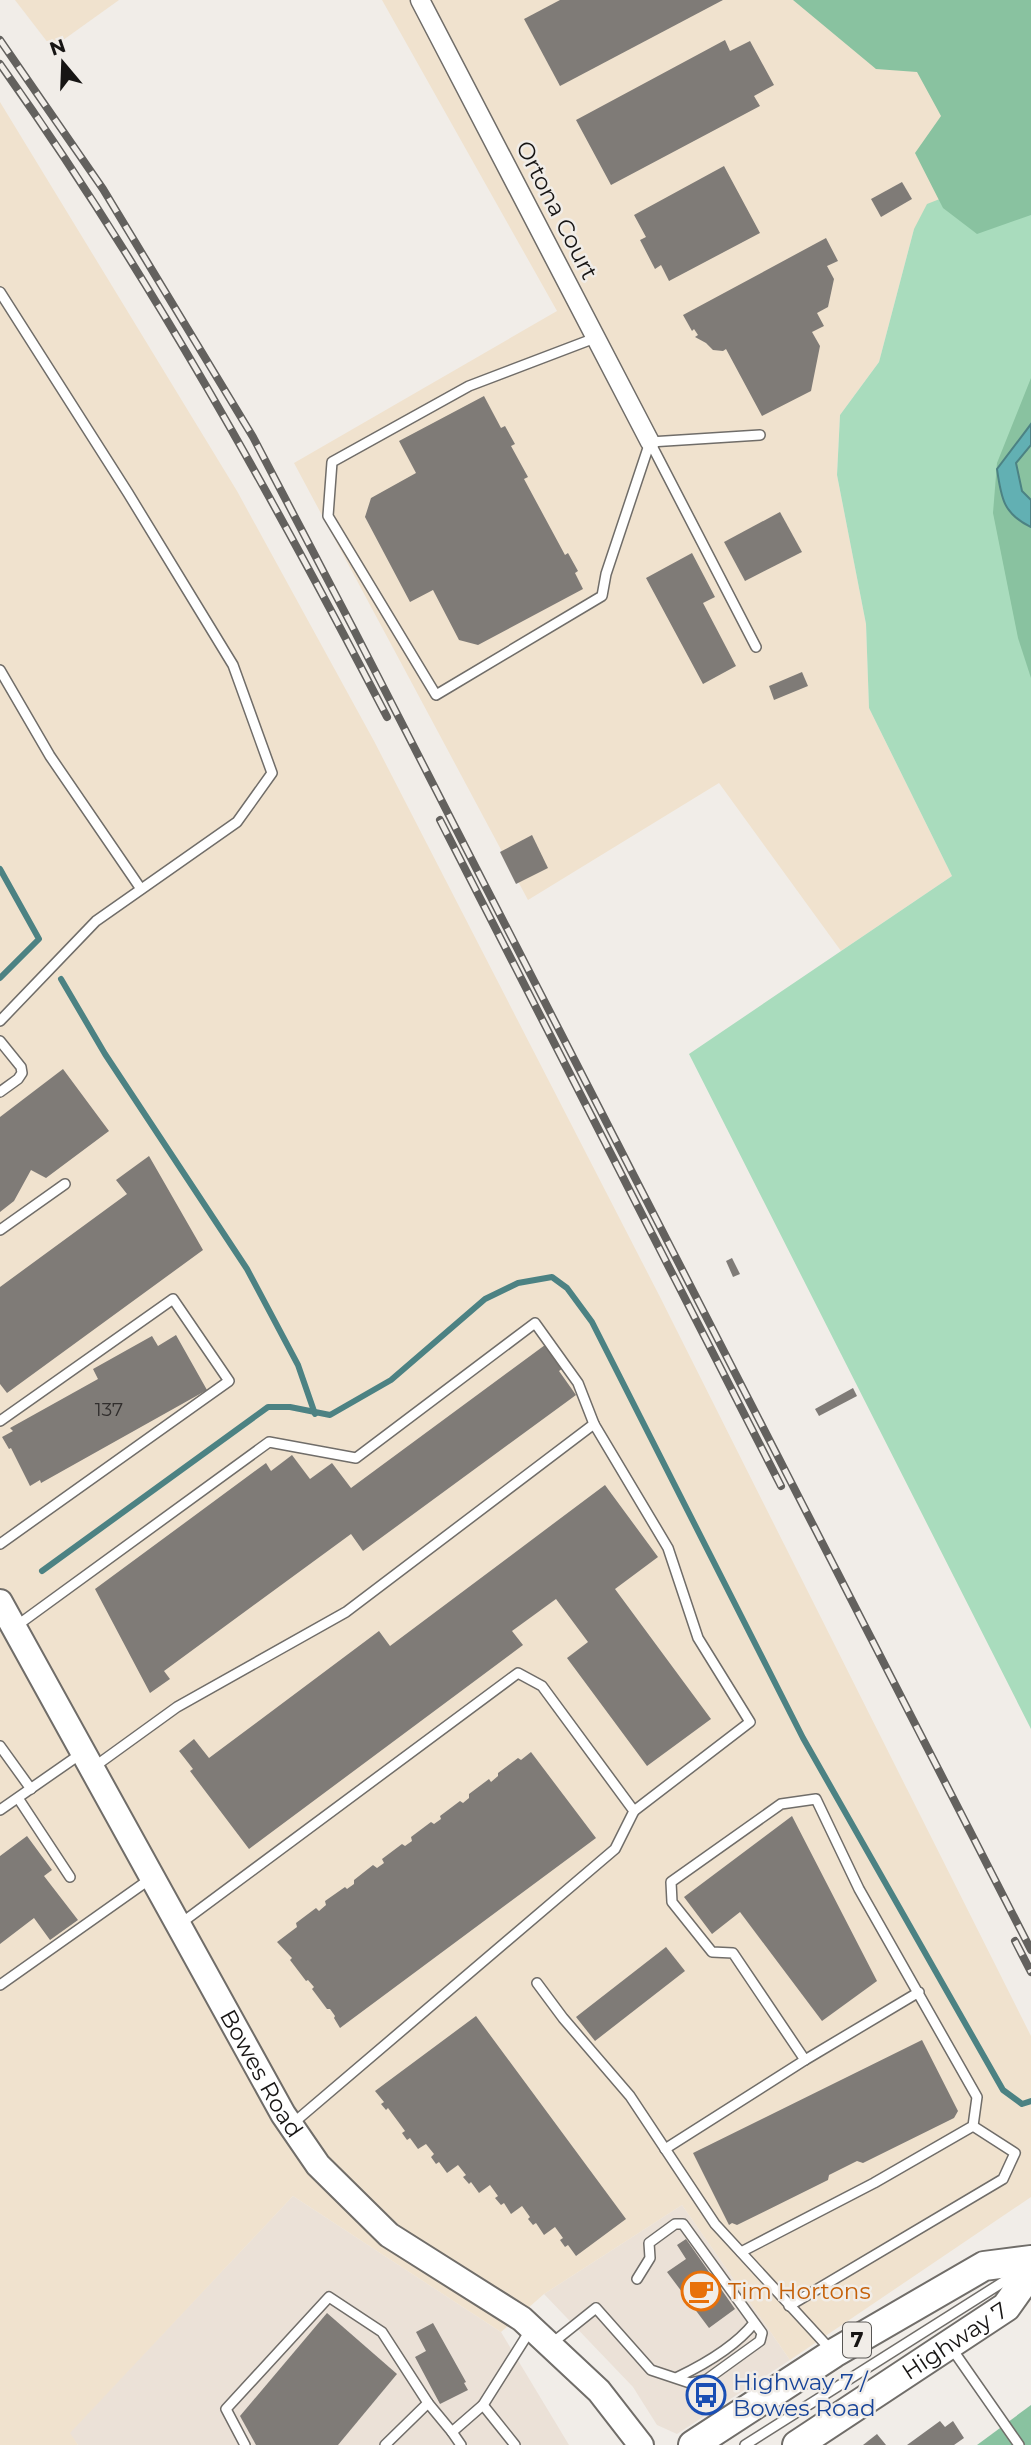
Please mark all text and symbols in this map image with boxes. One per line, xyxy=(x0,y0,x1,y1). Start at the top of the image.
north arrow xyxy=(28,28,98,98)
text: N xyxy=(47,34,69,61)
street label: Ortona Court xyxy=(510,136,604,284)
house number: 137 xyxy=(95,1398,123,1421)
street label: Bowes Road xyxy=(214,2005,309,2143)
cafe icon: Tim Hortons xyxy=(680,2270,722,2312)
place label: Tim Hortons xyxy=(728,2277,871,2305)
street label: Highway 7 xyxy=(897,2296,1013,2386)
road number: 7 xyxy=(843,2322,871,2358)
place label: Highway 7 / Bowes Road xyxy=(733,2368,876,2422)
bus stop icon: Highway 7 / Bowes Road xyxy=(685,2374,727,2416)

